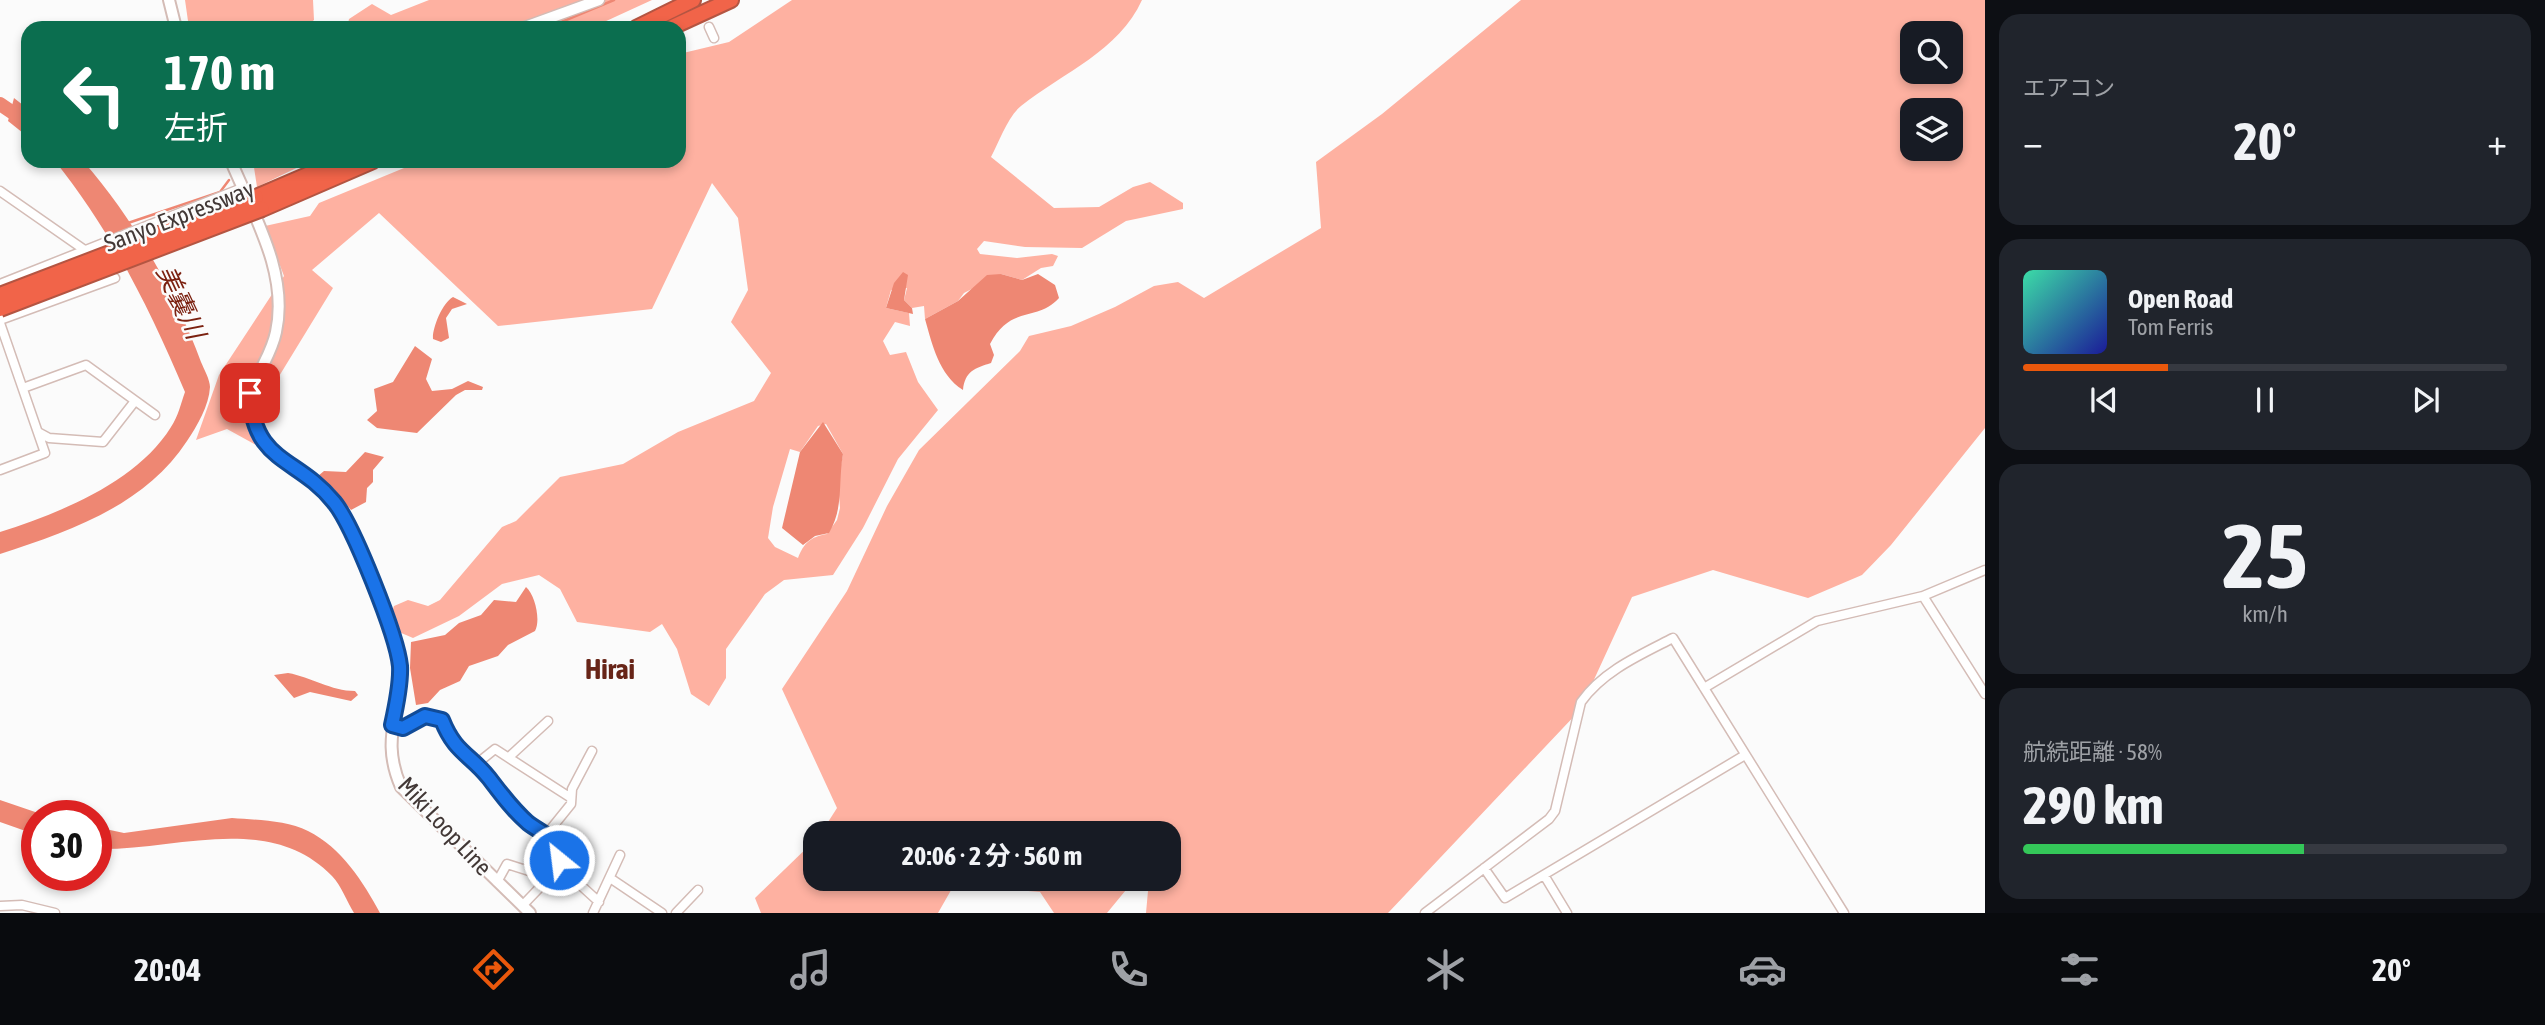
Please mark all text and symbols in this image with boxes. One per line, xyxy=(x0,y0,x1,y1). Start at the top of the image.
map controls xyxy=(1900,21,1963,161)
button: search xyxy=(1900,21,1963,84)
text: 170 m xyxy=(164,44,275,100)
icon: left xyxy=(49,49,140,140)
text: エアコン xyxy=(2023,75,2115,101)
button: layers xyxy=(1900,98,1963,161)
text: 左折 xyxy=(164,109,228,146)
text: 20° xyxy=(2233,111,2297,171)
text: − xyxy=(2023,120,2043,163)
text: + xyxy=(2487,120,2507,163)
street label: Sanyo Expressway xyxy=(100,175,258,257)
water label: 美嚢川 xyxy=(151,260,212,346)
text: Open Road xyxy=(2128,284,2233,314)
text: Tom Ferris xyxy=(2128,314,2213,340)
pin xyxy=(220,363,280,423)
icon: arrive xyxy=(231,374,269,412)
icon: previous xyxy=(2085,381,2123,419)
icon: pause xyxy=(2246,381,2284,419)
icon: next xyxy=(2407,381,2445,419)
text: 25 xyxy=(2222,503,2308,607)
text: km/h xyxy=(2242,601,2288,627)
district label: Hirai xyxy=(585,653,635,685)
text: 航続距離 · 58% xyxy=(2023,739,2162,765)
street label: Miki Loop Line xyxy=(393,771,497,881)
text: 290 km xyxy=(2023,775,2164,835)
speed limit sign: 30 xyxy=(21,800,112,891)
position arrow xyxy=(522,823,596,897)
text: 20:06 · 2 分 · 560 m xyxy=(902,841,1082,871)
icon: directions xyxy=(469,945,518,994)
icon: music xyxy=(786,945,835,994)
icon: phone xyxy=(1104,945,1153,994)
icon: climate xyxy=(1421,945,1470,994)
icon: car xyxy=(1738,945,1787,994)
icon: filters xyxy=(2055,945,2104,994)
text: 20:04 xyxy=(134,951,201,988)
text: 20° xyxy=(2372,951,2411,988)

